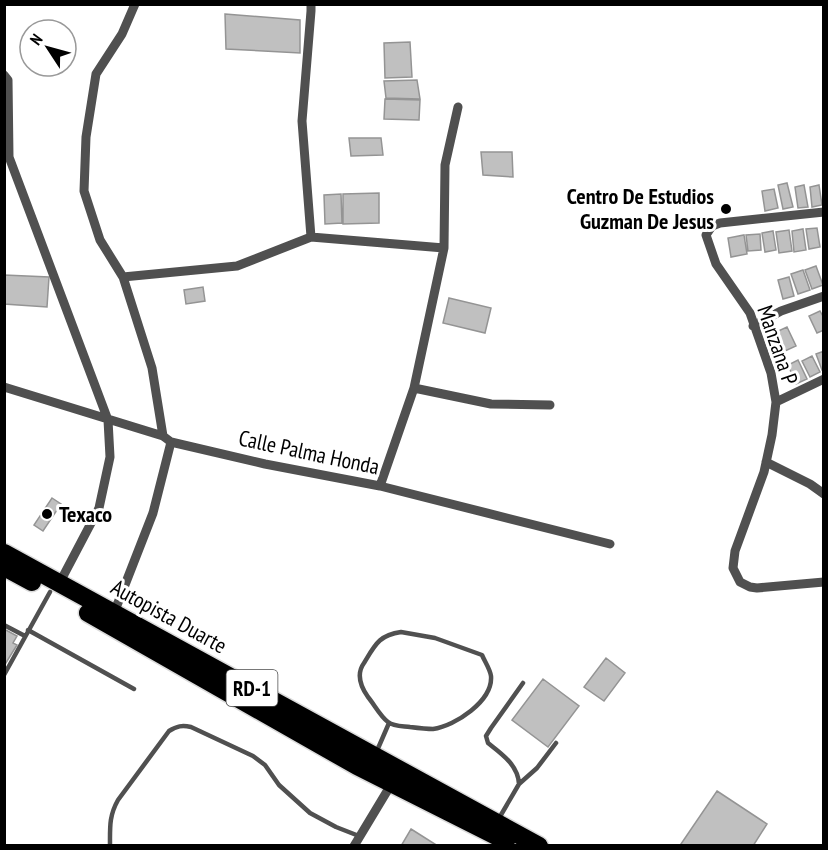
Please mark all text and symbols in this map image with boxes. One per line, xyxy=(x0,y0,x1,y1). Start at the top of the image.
north arrow xyxy=(18,18,78,78)
text: N xyxy=(25,30,46,49)
place label: Centro De Estudios Guzman De Jesus xyxy=(567,182,714,235)
marker: Centro De Estudios Guzman De Jesus xyxy=(719,202,733,216)
street label: Manzana P xyxy=(751,302,805,389)
street label: Calle Palma Honda xyxy=(236,423,382,481)
place label: Texaco xyxy=(59,500,112,528)
marker: Texaco xyxy=(40,507,54,521)
street label: Autopista Duarte xyxy=(106,573,232,659)
road number: RD-1 xyxy=(226,670,278,706)

